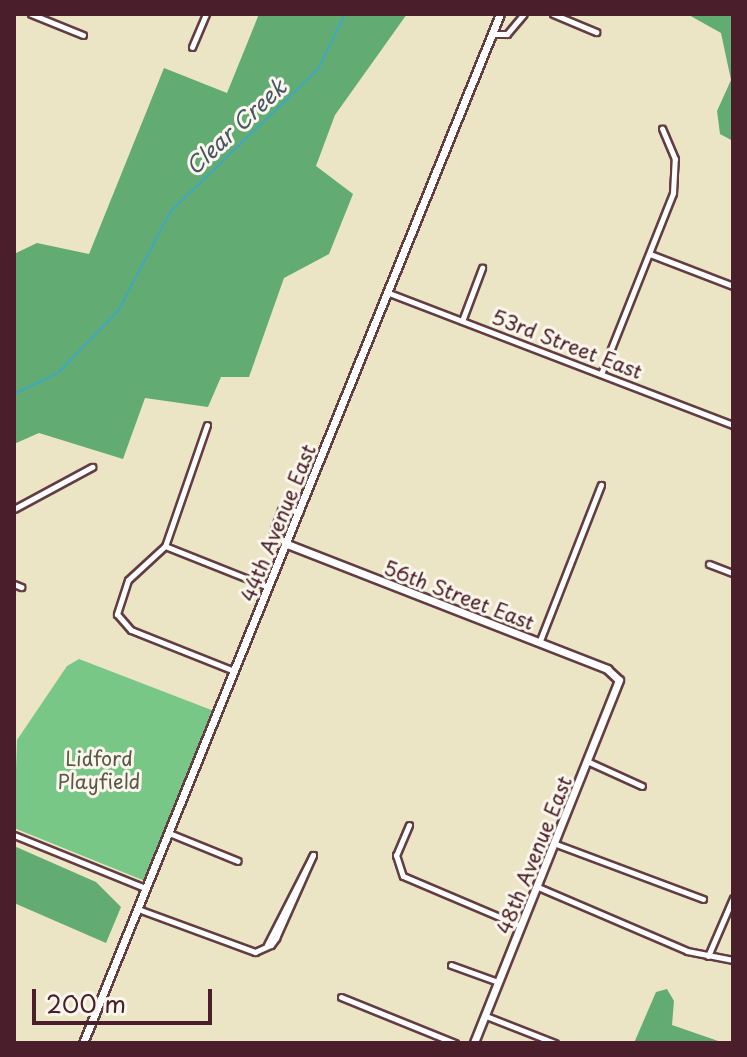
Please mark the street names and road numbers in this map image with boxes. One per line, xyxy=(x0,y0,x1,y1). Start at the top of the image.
street label: 53rd Street East xyxy=(487,304,647,384)
street label: 44th Avenue East xyxy=(235,440,321,606)
street label: 56th Street East xyxy=(379,555,539,635)
street label: 48th Avenue East xyxy=(491,772,577,938)

